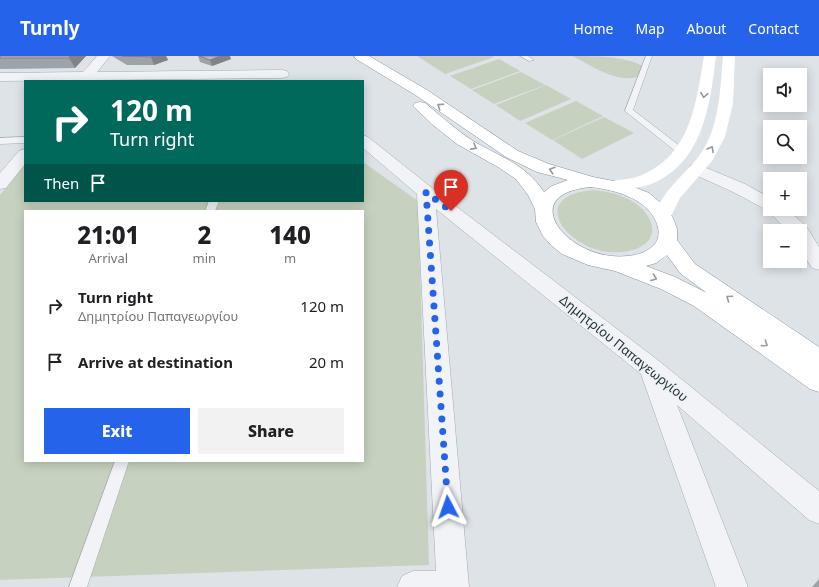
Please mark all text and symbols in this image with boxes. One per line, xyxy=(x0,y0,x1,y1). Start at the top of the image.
text: Turnly xyxy=(20,15,80,41)
text: Home xyxy=(574,19,613,38)
text: Map xyxy=(635,19,665,38)
text: About xyxy=(687,19,726,38)
text: Contact xyxy=(748,19,799,38)
map controls xyxy=(763,68,807,268)
button: sound xyxy=(763,68,807,112)
text: 120 m xyxy=(110,91,193,129)
one-way arrow xyxy=(700,91,709,98)
icon: right xyxy=(44,96,96,148)
one-way arrow xyxy=(437,103,444,110)
button: search xyxy=(763,120,807,164)
text: Turn right xyxy=(110,127,194,151)
one-way arrow xyxy=(470,143,477,150)
one-way arrow xyxy=(706,146,713,153)
one-way arrow xyxy=(548,166,555,175)
pin xyxy=(434,170,468,211)
icon: arrive xyxy=(87,172,109,194)
button: + xyxy=(763,172,807,216)
text: Then xyxy=(44,173,79,193)
icon: arrive xyxy=(440,176,462,198)
text: 21:01 xyxy=(77,218,139,251)
text: 2 xyxy=(197,218,211,251)
text: 140 xyxy=(269,218,311,251)
button: − xyxy=(763,224,807,268)
text: Arrival xyxy=(88,249,128,267)
text: min xyxy=(193,249,216,267)
text: m xyxy=(284,249,296,267)
one-way arrow xyxy=(650,273,658,281)
text: Turn right xyxy=(78,287,153,307)
street label: Δημητρίου Παπαγεωργίου xyxy=(556,291,692,405)
icon: right xyxy=(44,295,66,317)
text: 120 m xyxy=(300,296,344,316)
one-way arrow xyxy=(727,296,734,303)
text: Δημητρίου Παπαγεωργίου xyxy=(78,307,238,325)
one-way arrow xyxy=(761,339,768,346)
icon: arrive xyxy=(44,351,66,373)
text: Arrive at destination xyxy=(78,352,233,372)
text: 20 m xyxy=(309,352,344,372)
button: Exit xyxy=(44,408,190,454)
button: Share xyxy=(198,408,344,454)
position arrow xyxy=(427,486,469,528)

